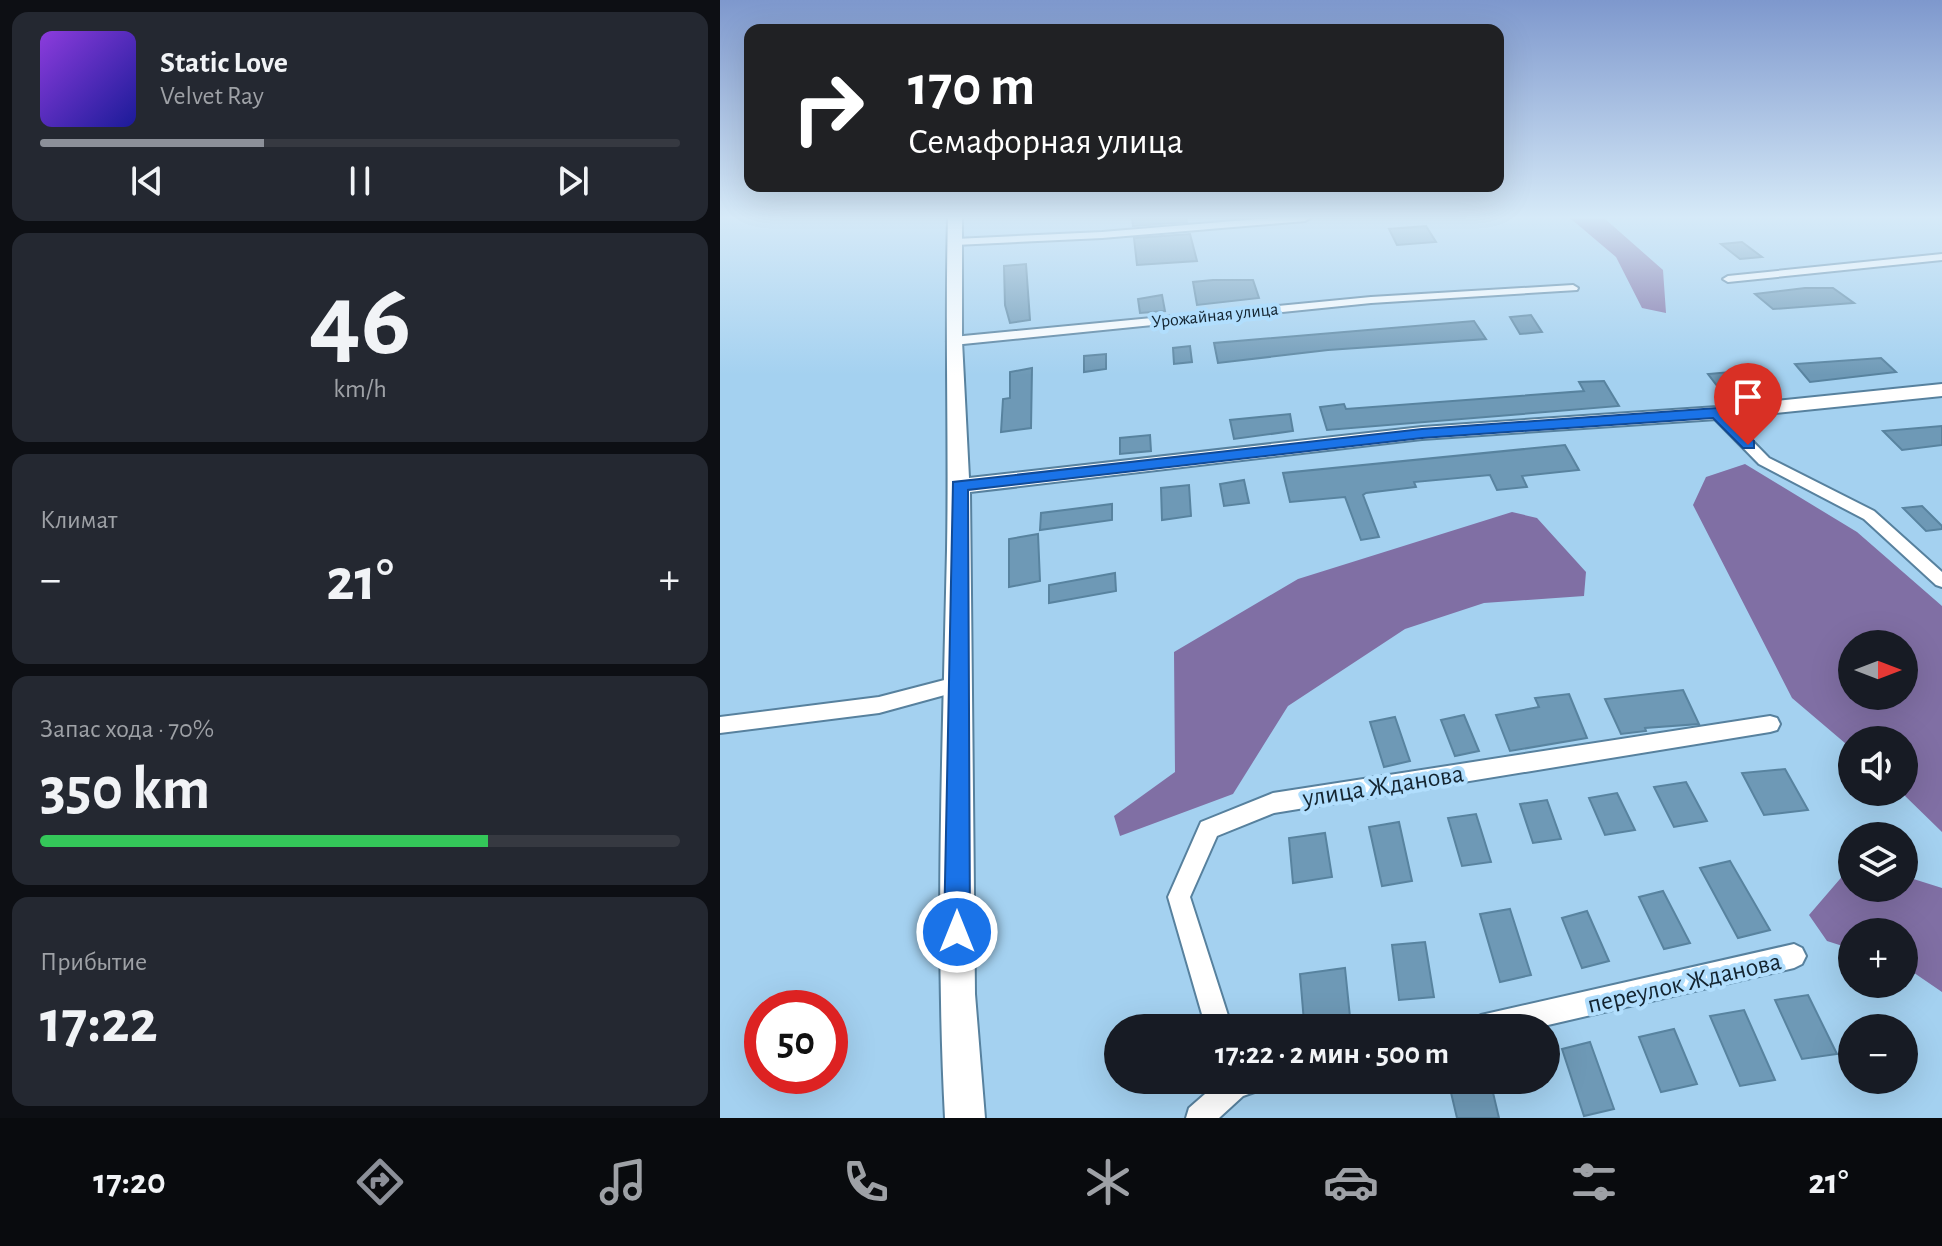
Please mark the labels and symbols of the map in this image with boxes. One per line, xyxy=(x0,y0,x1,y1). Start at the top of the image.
street label: Урожайная улица xyxy=(1151,300,1279,332)
pin xyxy=(1714,363,1782,445)
north arrow xyxy=(1838,630,1918,710)
street label: улица Жданова xyxy=(1300,760,1466,812)
position arrow xyxy=(915,890,999,974)
street label: переулок Жданова xyxy=(1585,948,1784,1018)
speed limit sign: 50 xyxy=(744,990,848,1094)

